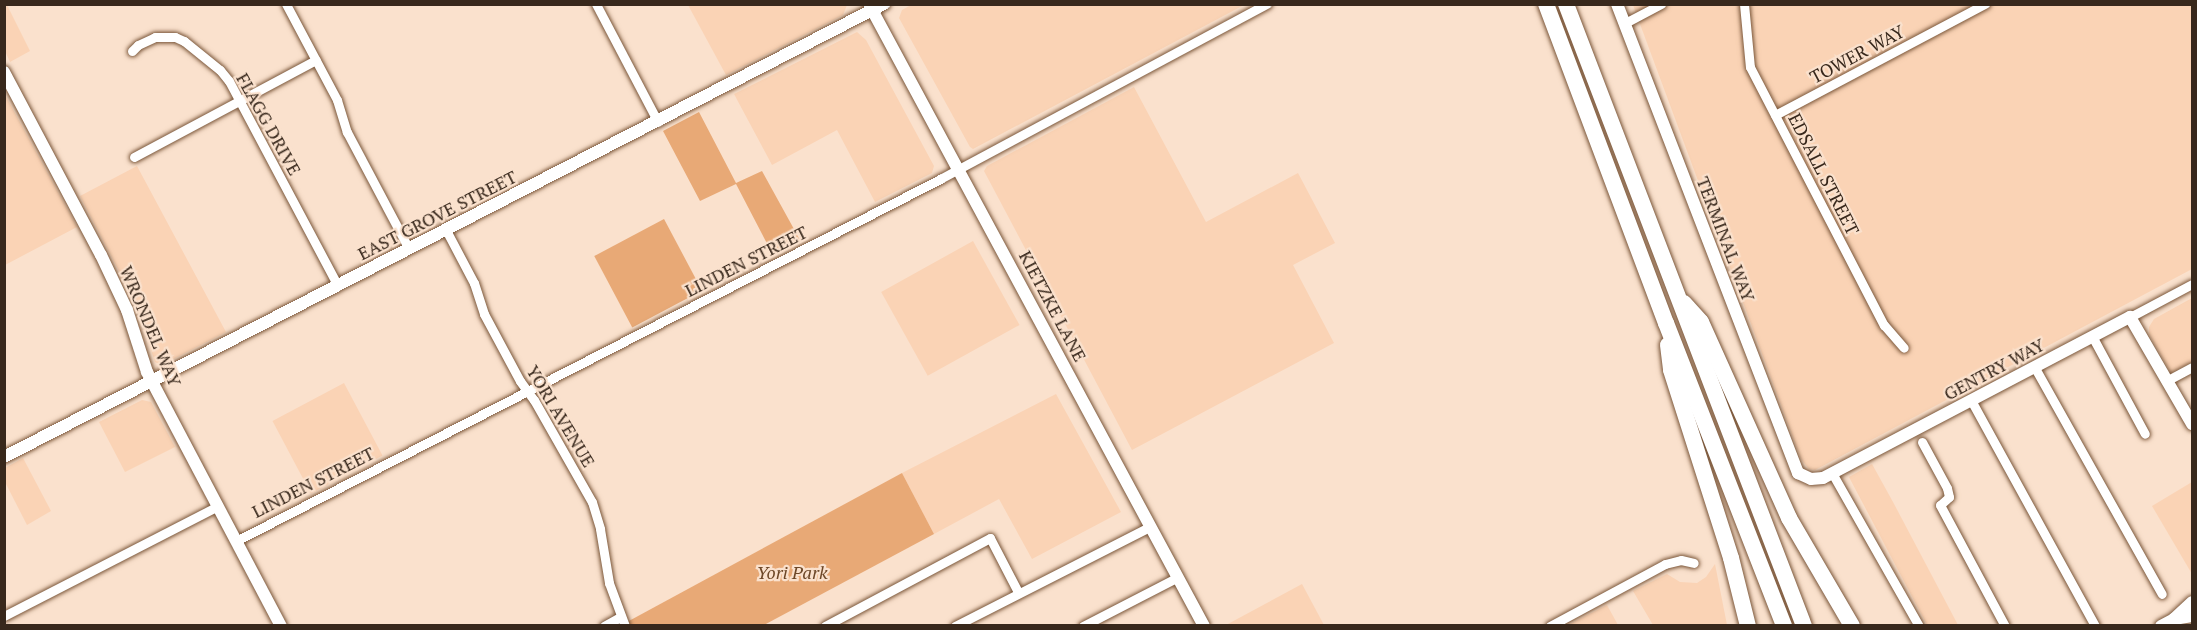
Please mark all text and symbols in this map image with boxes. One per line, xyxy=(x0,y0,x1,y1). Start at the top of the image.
street label: TOWER WAY xyxy=(1806,20,1908,88)
street label: FLAGG DRIVE xyxy=(232,69,306,179)
street label: EDSALL STREET xyxy=(1784,110,1864,238)
street label: EAST GROVE STREET xyxy=(354,166,520,264)
street label: TERMINAL WAY xyxy=(1692,173,1760,305)
street label: LINDEN STREET xyxy=(681,221,811,301)
street label: KIETZKE LANE xyxy=(1015,247,1091,365)
street label: WRONDEL WAY xyxy=(116,262,186,390)
street label: GENTRY WAY xyxy=(1940,333,2048,405)
street label: YORI AVENUE xyxy=(522,361,600,471)
street label: LINDEN STREET xyxy=(248,442,378,522)
park label: Yori Park xyxy=(756,561,828,583)

